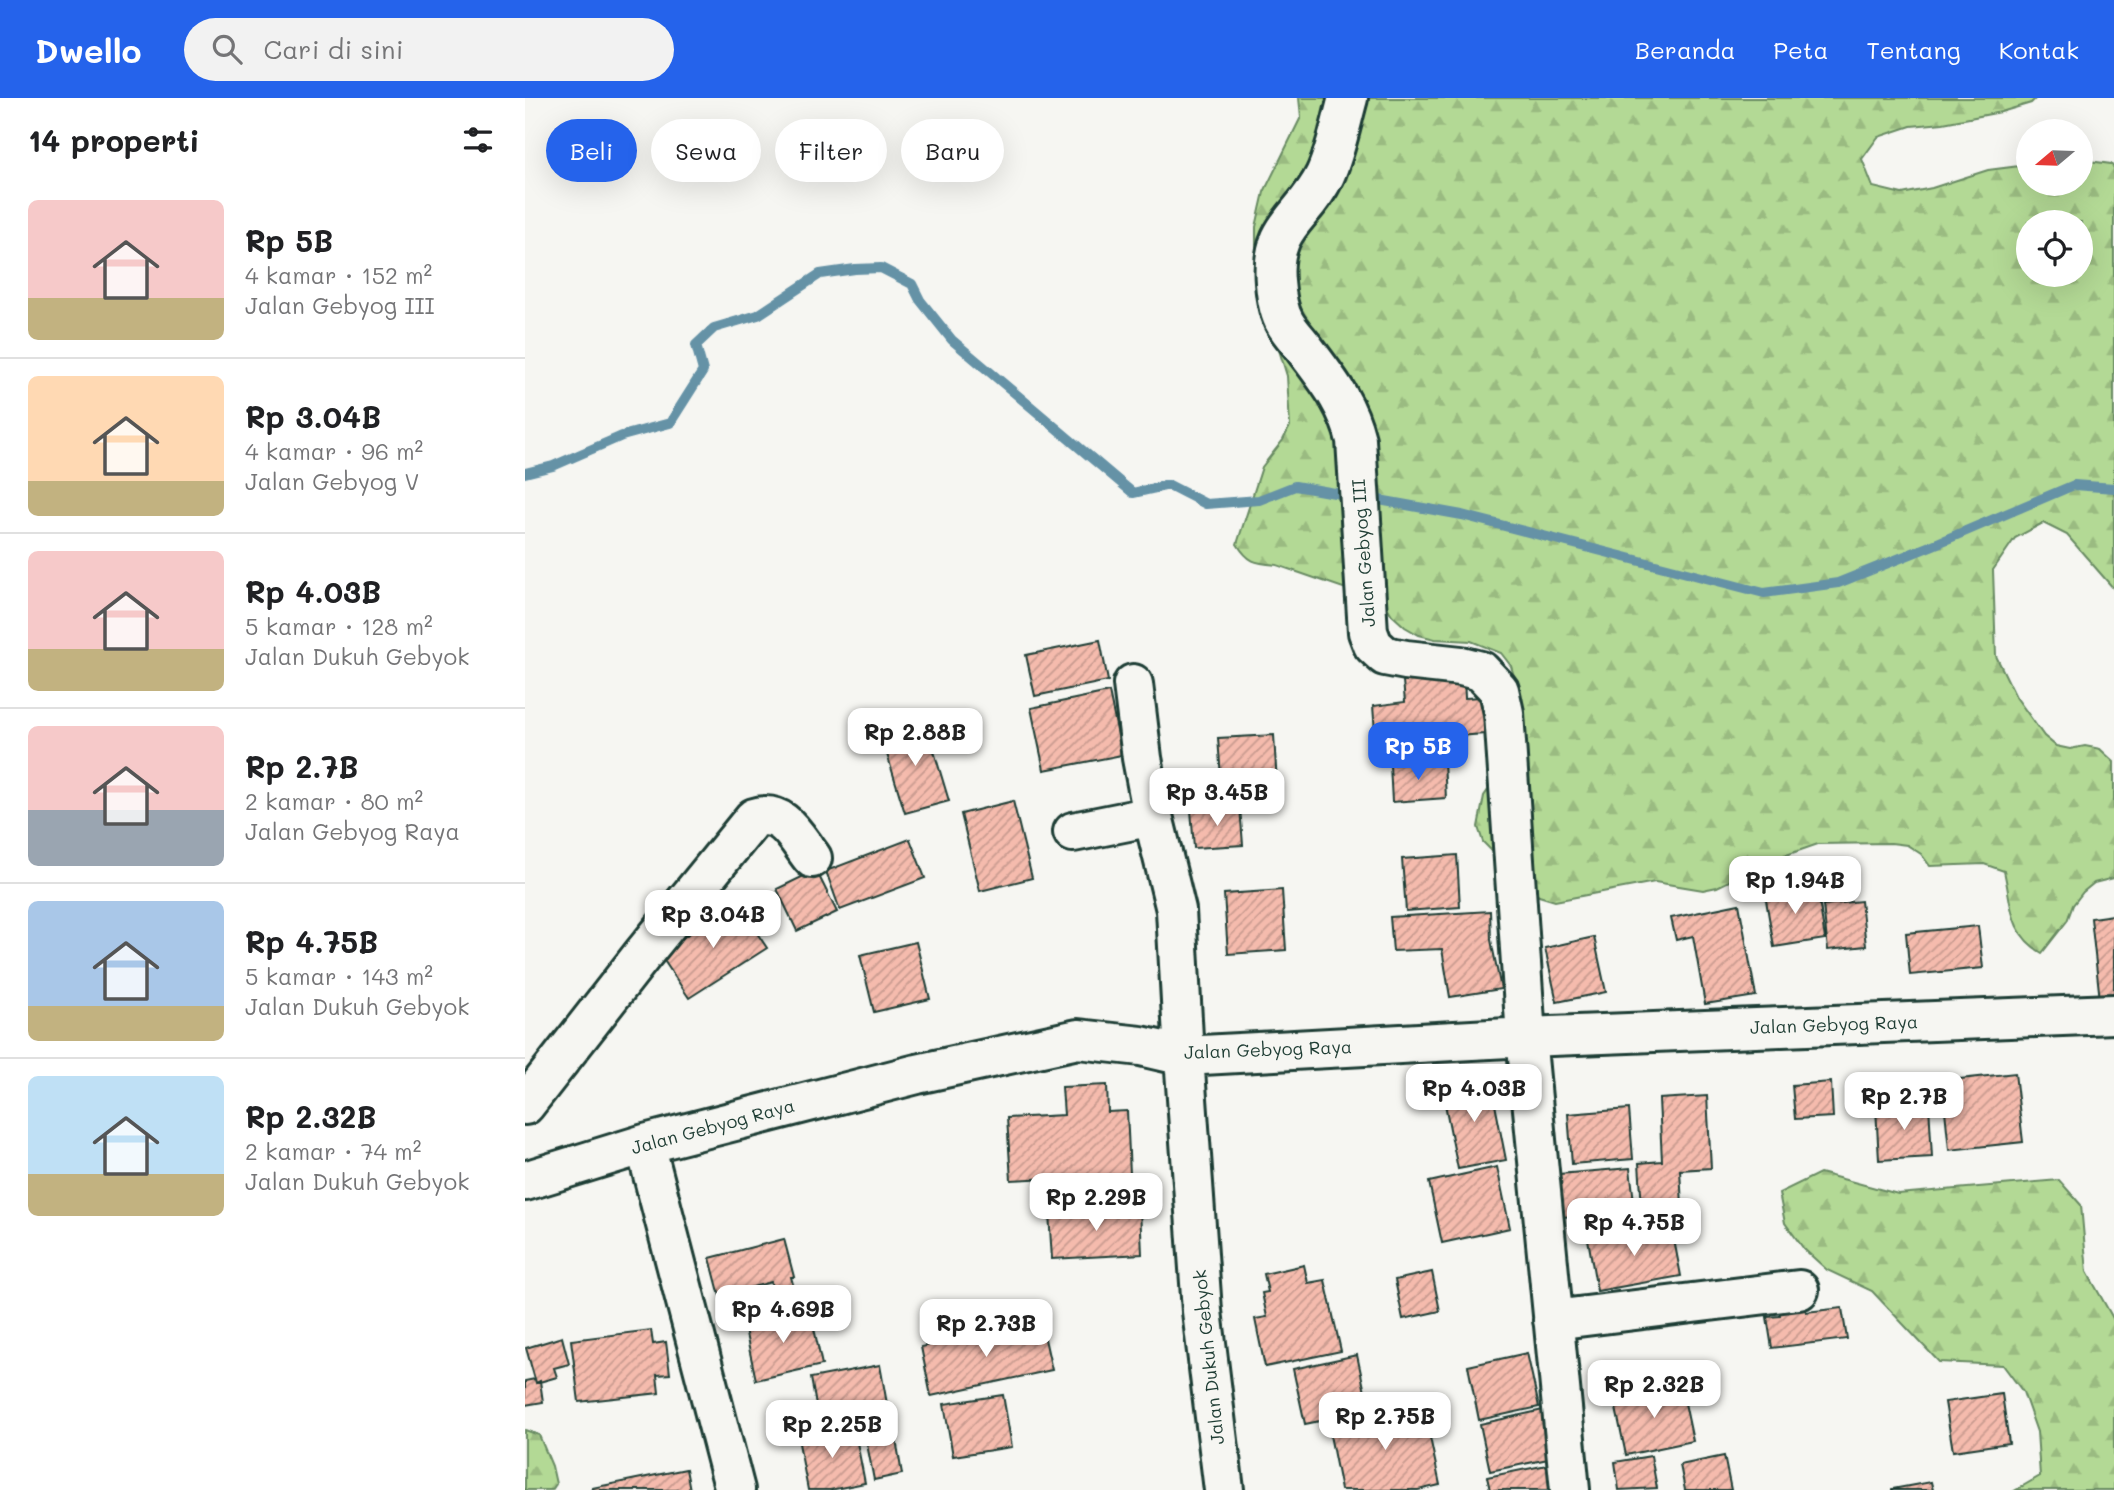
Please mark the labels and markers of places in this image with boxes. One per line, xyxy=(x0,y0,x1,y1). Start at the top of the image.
pin: Rp 2.88B xyxy=(843,708,987,768)
pin: Rp 5B xyxy=(1369,722,1467,782)
pin: Rp 3.45B xyxy=(1145,768,1289,828)
pin: Rp 1.94B xyxy=(1723,856,1867,916)
pin: Rp 3.04B xyxy=(641,890,785,950)
pin: Rp 4.03B xyxy=(1402,1065,1546,1124)
pin: Rp 2.7B xyxy=(1839,1072,1969,1132)
pin: Rp 2.29B xyxy=(1024,1174,1168,1233)
pin: Rp 4.75B xyxy=(1562,1198,1706,1258)
pin: Rp 4.69B xyxy=(711,1286,855,1345)
pin: Rp 2.73B xyxy=(914,1300,1058,1359)
pin: Rp 2.32B xyxy=(1582,1360,1726,1420)
pin: Rp 2.75B xyxy=(1313,1392,1457,1452)
pin: Rp 2.25B xyxy=(760,1400,904,1460)

